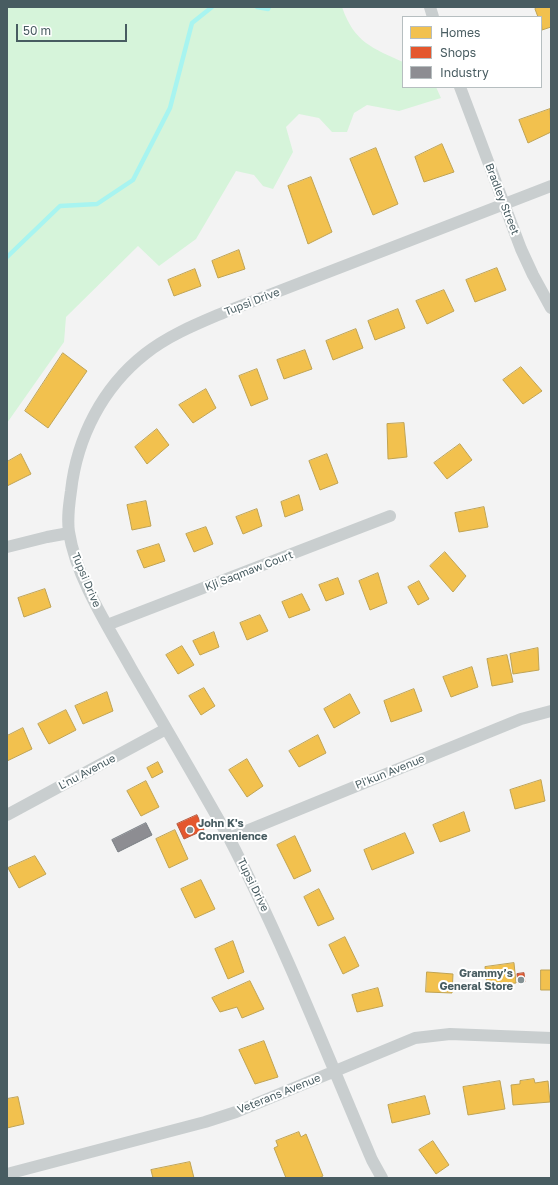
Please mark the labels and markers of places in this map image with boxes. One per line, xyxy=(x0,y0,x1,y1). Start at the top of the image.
place label: John K's Convenience xyxy=(198,817,267,843)
marker: John K's Convenience xyxy=(185,825,195,835)
place label: Grammy’s General Store xyxy=(439,967,513,993)
marker: Grammy’s General Store xyxy=(516,975,526,985)

